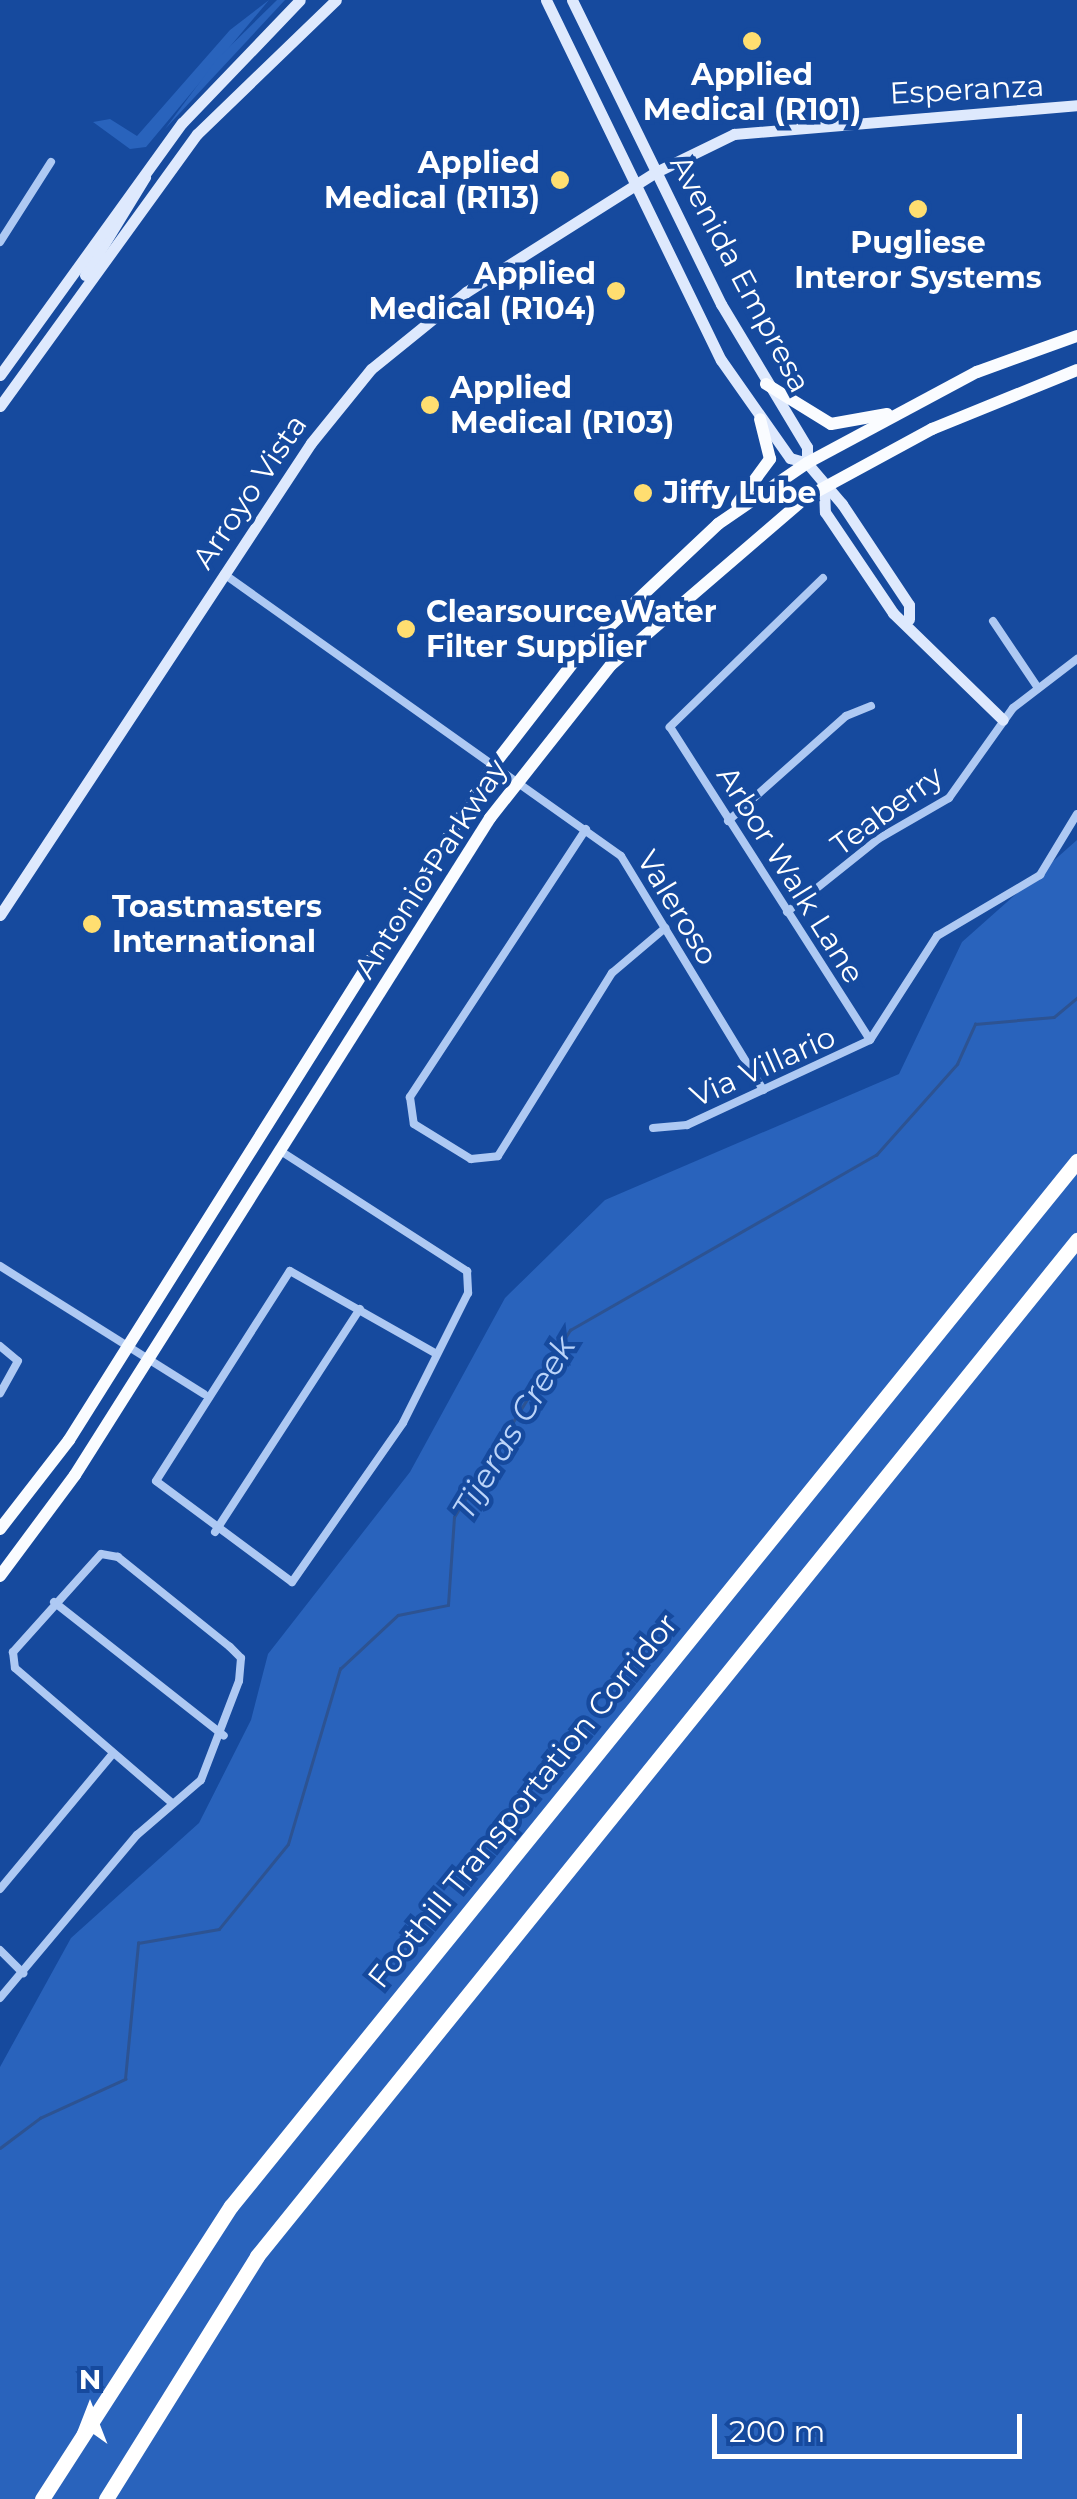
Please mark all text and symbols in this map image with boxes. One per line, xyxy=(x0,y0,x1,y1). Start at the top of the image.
marker: Applied Medical (R101) xyxy=(741,30,763,52)
place label: Applied Medical (R101) xyxy=(643,57,861,128)
street label: Esperanza xyxy=(889,68,1045,112)
place label: Applied Medical (R113) xyxy=(324,145,540,216)
street label: Avenida Empresa xyxy=(662,149,818,399)
marker: Applied Medical (R113) xyxy=(549,169,571,191)
marker: Pugliese Interor Systems xyxy=(907,198,929,220)
place label: Pugliese Interor Systems xyxy=(794,225,1042,296)
place label: Applied Medical (R104) xyxy=(369,256,596,326)
marker: Applied Medical (R104) xyxy=(605,280,627,302)
place label: Applied Medical (R103) xyxy=(450,370,674,440)
marker: Applied Medical (R103) xyxy=(419,394,441,416)
street label: Arroyo Vista xyxy=(185,408,315,576)
place label: Jiffy Lube xyxy=(663,475,816,511)
marker: Jiffy Lube xyxy=(632,482,654,504)
place label: Clearsource Water Filter Supplier xyxy=(426,594,717,664)
marker: Clearsource Water Filter Supplier xyxy=(395,618,417,640)
street label: Antonio Parkway xyxy=(347,753,515,985)
street label: Teaberry xyxy=(824,758,950,864)
street label: Arbor Walk Lane xyxy=(709,760,871,990)
street label: Valeroso xyxy=(629,844,725,972)
place label: Toastmasters International xyxy=(112,889,322,960)
marker: Toastmasters International xyxy=(81,913,103,935)
street label: Via Villario xyxy=(685,1019,841,1115)
water label: Tijeras Creek xyxy=(444,1330,584,1526)
street label: Foothill Transportation Corridor xyxy=(361,1607,685,1995)
north arrow xyxy=(40,2359,140,2459)
text: N xyxy=(79,2362,101,2396)
scale bar xyxy=(717,2394,1027,2456)
text: 200 m xyxy=(729,2413,825,2450)

